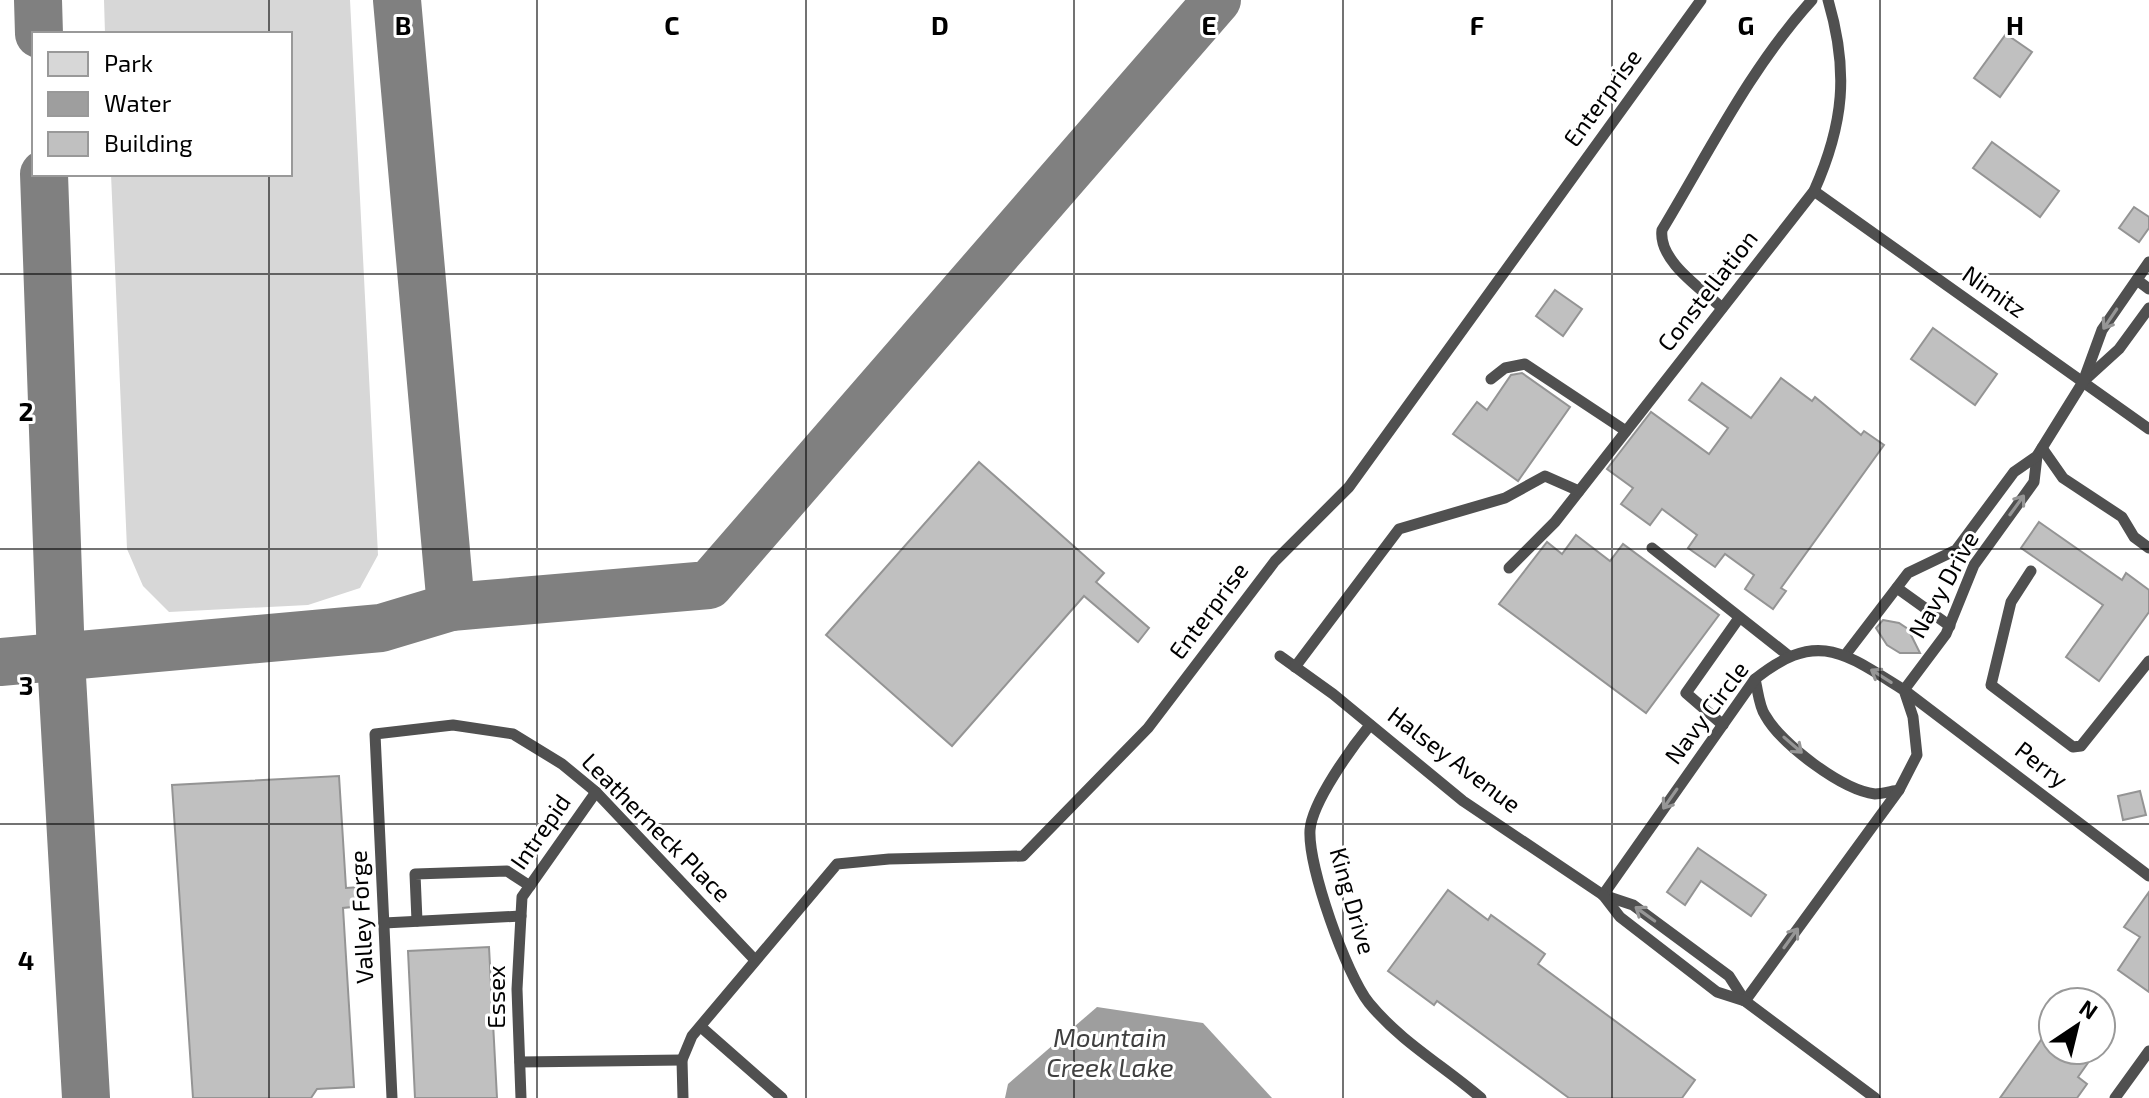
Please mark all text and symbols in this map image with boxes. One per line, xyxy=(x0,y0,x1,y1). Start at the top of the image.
text: B xyxy=(395,9,411,40)
text: C xyxy=(664,9,680,40)
text: D xyxy=(931,9,949,40)
text: E xyxy=(1201,9,1217,40)
text: F xyxy=(1470,9,1484,40)
text: G xyxy=(1738,9,1754,40)
text: H xyxy=(2006,9,2024,40)
legend xyxy=(32,32,292,176)
street label: Enterprise xyxy=(1557,43,1647,152)
text: Park xyxy=(104,48,153,77)
text: Water xyxy=(104,88,172,117)
text: Building xyxy=(104,128,193,157)
street label: Constellation xyxy=(1651,224,1763,356)
street label: Nimitz xyxy=(1957,258,2032,323)
one-way arrow xyxy=(2102,308,2118,330)
text: 2 xyxy=(18,395,34,426)
one-way arrow xyxy=(2009,495,2025,517)
street label: Navy Drive xyxy=(1902,526,1984,643)
street label: Enterprise xyxy=(1162,556,1254,664)
street label: Navy Circle xyxy=(1658,655,1754,769)
one-way arrow xyxy=(1871,667,1893,684)
text: 3 xyxy=(19,669,33,700)
street label: Halsey Avenue xyxy=(1383,699,1527,818)
street label: Perry xyxy=(2010,734,2074,794)
one-way arrow xyxy=(1782,736,1802,754)
street label: Leatherneck Place xyxy=(577,746,738,907)
one-way arrow xyxy=(1662,787,1678,809)
street label: Intrepid xyxy=(503,788,576,874)
street label: King Drive xyxy=(1324,844,1383,957)
street label: Valley Forge xyxy=(343,850,378,985)
one-way arrow xyxy=(1635,906,1657,922)
one-way arrow xyxy=(1783,927,1799,949)
text: 4 xyxy=(18,944,34,975)
street label: Essex xyxy=(481,965,510,1029)
north arrow xyxy=(2037,986,2117,1066)
text: N xyxy=(2075,994,2103,1024)
water label: Mountain Creek Lake xyxy=(1046,1021,1174,1082)

